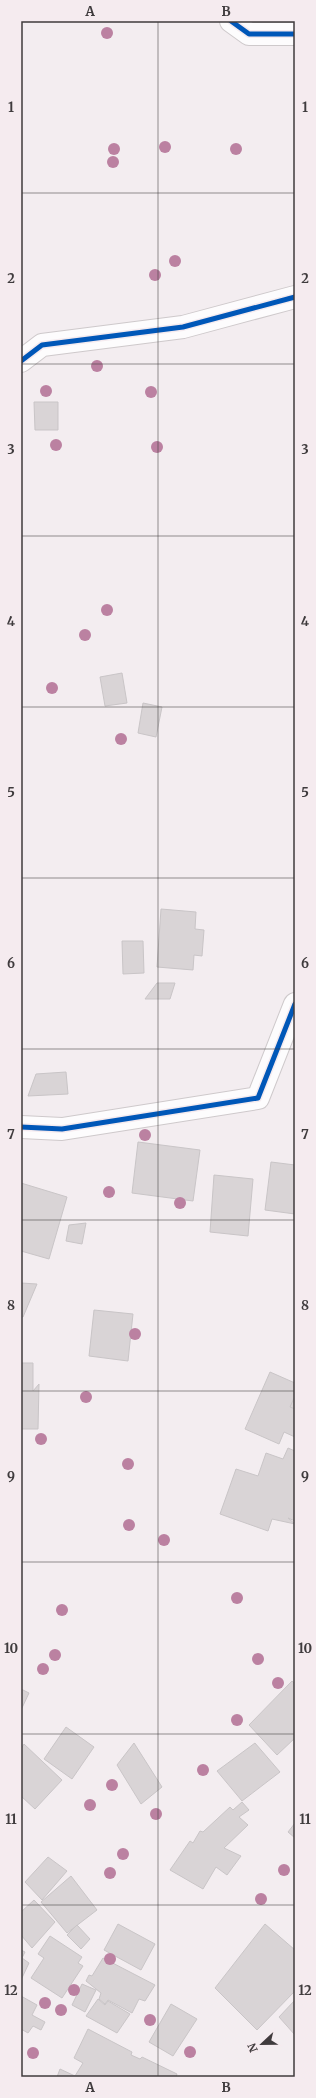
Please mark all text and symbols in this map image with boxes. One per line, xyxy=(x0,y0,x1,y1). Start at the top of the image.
text: A xyxy=(84,3,95,20)
text: B xyxy=(221,3,231,20)
text: 1 xyxy=(8,99,14,116)
text: 1 xyxy=(302,99,308,116)
text: 2 xyxy=(7,270,15,287)
text: 2 xyxy=(301,270,309,287)
text: 3 xyxy=(7,441,15,458)
text: 3 xyxy=(301,441,309,458)
text: 4 xyxy=(7,613,16,630)
text: 4 xyxy=(301,613,310,630)
text: 5 xyxy=(7,784,15,801)
text: 5 xyxy=(301,784,309,801)
text: 6 xyxy=(7,955,15,972)
text: 6 xyxy=(301,955,309,972)
text: 7 xyxy=(7,1126,15,1143)
text: 7 xyxy=(301,1126,309,1143)
text: 8 xyxy=(7,1297,15,1314)
text: 8 xyxy=(301,1297,309,1314)
text: 9 xyxy=(7,1468,15,1485)
text: 9 xyxy=(301,1468,309,1485)
text: 10 xyxy=(4,1640,18,1657)
text: 10 xyxy=(298,1640,312,1657)
text: 11 xyxy=(5,1811,17,1828)
text: 11 xyxy=(299,1811,311,1828)
text: 12 xyxy=(4,1982,18,1999)
text: 12 xyxy=(298,1982,312,1999)
north arrow xyxy=(242,2024,282,2064)
text: N xyxy=(244,2041,261,2054)
text: A xyxy=(84,2079,95,2096)
text: B xyxy=(221,2079,231,2096)

